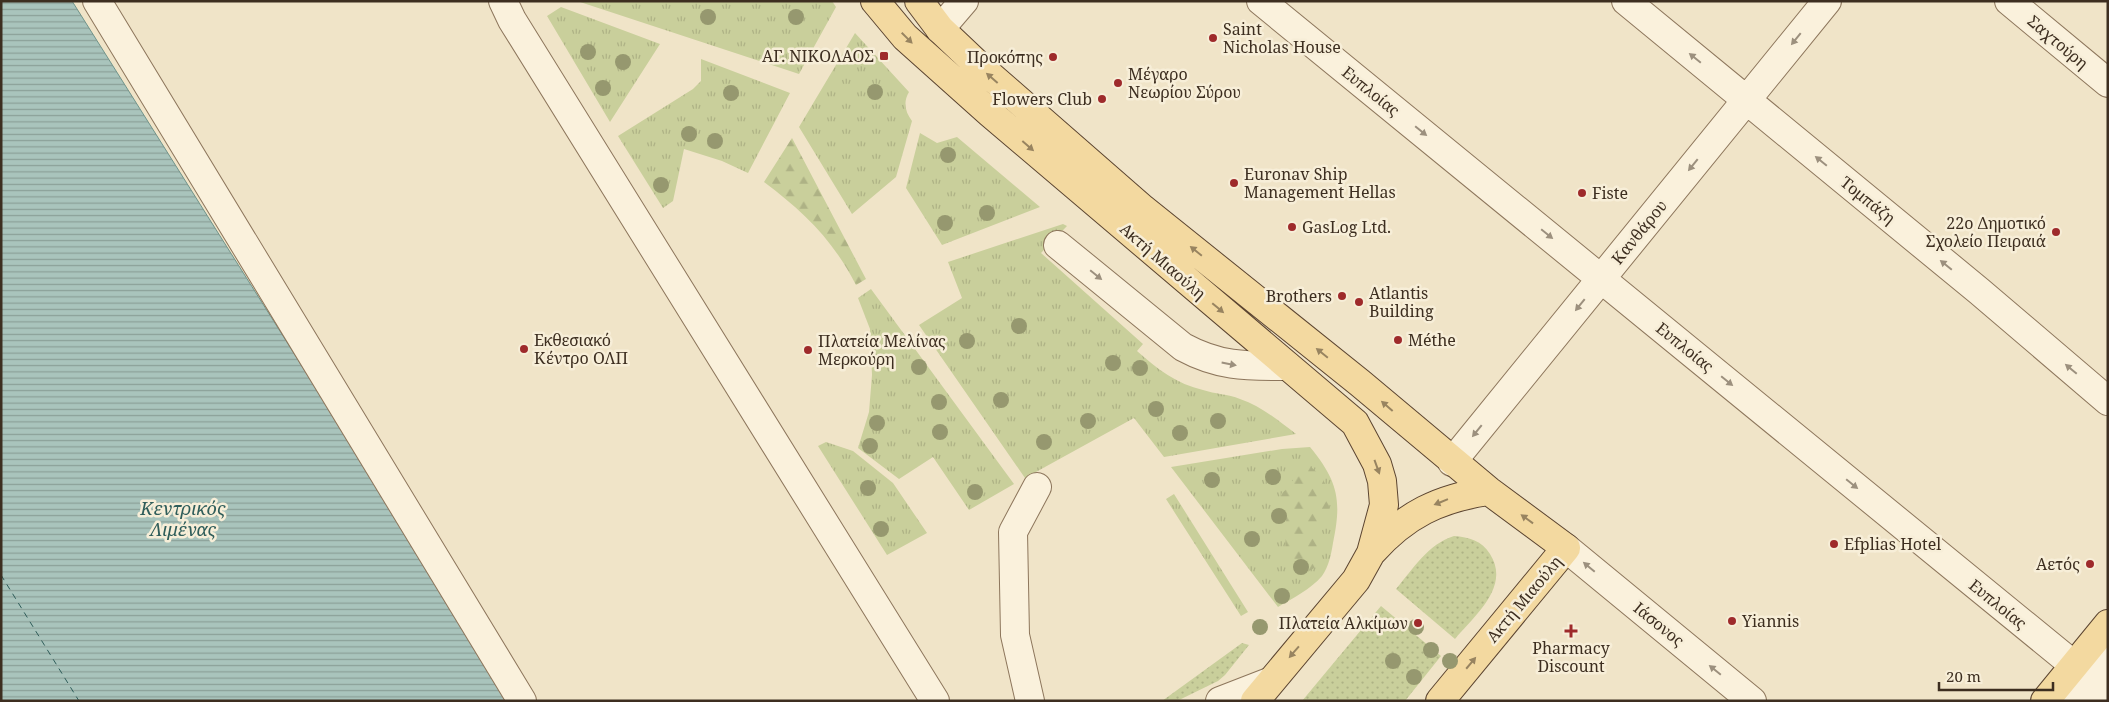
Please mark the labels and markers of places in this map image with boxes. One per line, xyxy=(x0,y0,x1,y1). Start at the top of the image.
place label: Saint Nicholas House xyxy=(1223,18,1341,58)
marker: Saint Nicholas House xyxy=(1207,32,1219,44)
place label: ΑΓ. ΝΙΚΟΛΑΟΣ xyxy=(762,45,874,67)
place label: Προκόπης xyxy=(967,46,1043,68)
marker: ΑΓ. ΝΙΚΟΛΑΟΣ xyxy=(878,50,890,62)
marker: Προκόπης xyxy=(1047,51,1059,63)
place label: Μέγαρο Νεωρίου Σύρου xyxy=(1128,63,1241,103)
marker: Μέγαρο Νεωρίου Σύρου xyxy=(1112,77,1124,89)
place label: Flowers Club xyxy=(992,88,1092,110)
marker: Flowers Club xyxy=(1096,93,1108,105)
place label: Euronav Ship Management Hellas xyxy=(1244,163,1396,203)
marker: Euronav Ship Management Hellas xyxy=(1228,177,1240,189)
place label: Fiste xyxy=(1592,182,1628,204)
marker: Fiste xyxy=(1576,187,1588,199)
place label: 22ο Δημοτικό Σχολείο Πειραιά xyxy=(1926,212,2046,252)
place label: GasLog Ltd. xyxy=(1302,216,1391,238)
marker: GasLog Ltd. xyxy=(1286,221,1298,233)
marker: 22ο Δημοτικό Σχολείο Πειραιά xyxy=(2050,226,2062,238)
place label: Atlantis Building xyxy=(1369,282,1434,322)
place label: Brothers xyxy=(1266,285,1332,307)
marker: Brothers xyxy=(1336,290,1348,302)
marker: Atlantis Building xyxy=(1353,296,1365,308)
place label: Εκθεσιακό Κέντρο ΟΛΠ xyxy=(534,329,628,369)
place label: Méthe xyxy=(1408,329,1456,351)
place label: Πλατεία Μελίνας Μερκούρη xyxy=(818,330,946,370)
marker: Méthe xyxy=(1392,334,1404,346)
marker: Εκθεσιακό Κέντρο ΟΛΠ xyxy=(518,343,530,355)
marker: Πλατεία Μελίνας Μερκούρη xyxy=(802,344,814,356)
place label: Efplias Hotel xyxy=(1844,533,1941,555)
marker: Efplias Hotel xyxy=(1828,538,1840,550)
place label: Αετός xyxy=(2036,553,2080,575)
marker: Αετός xyxy=(2084,558,2096,570)
place label: Yiannis xyxy=(1741,610,1799,632)
place label: Πλατεία Αλκίμων xyxy=(1279,612,1408,634)
marker: Yiannis xyxy=(1726,615,1738,627)
marker: Πλατεία Αλκίμων xyxy=(1412,617,1424,629)
marker: Pharmacy Discount xyxy=(1565,625,1577,637)
place label: Pharmacy Discount xyxy=(1532,637,1611,677)

